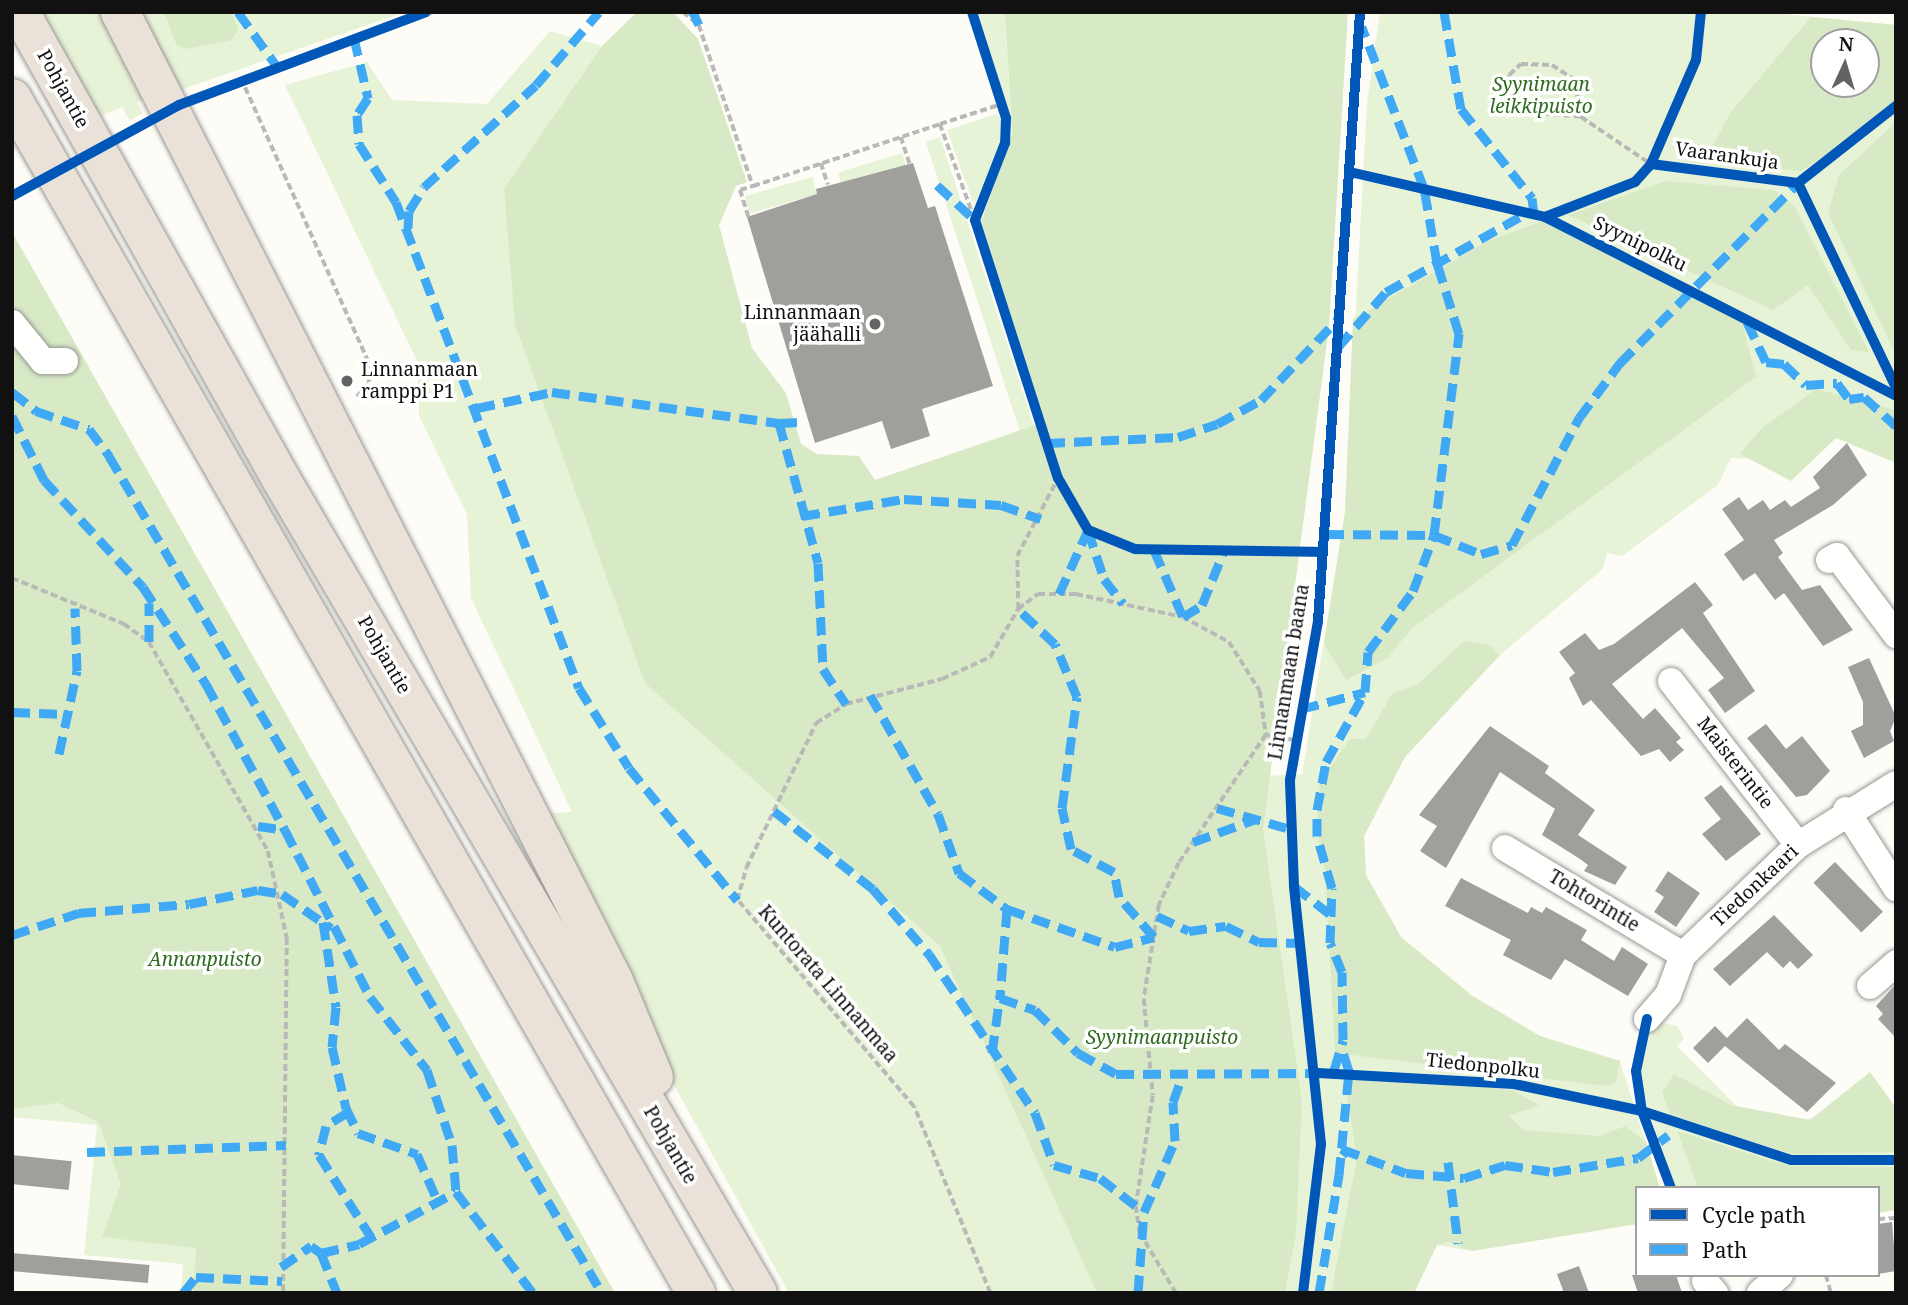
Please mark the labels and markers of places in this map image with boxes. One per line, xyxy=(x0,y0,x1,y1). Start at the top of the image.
place label: Linnanmaan jäähalli xyxy=(744,302,861,346)
marker: Linnanmaan jäähalli xyxy=(867,316,883,332)
place label: Linnanmaan ramppi P1 xyxy=(361,359,478,403)
marker: Linnanmaan ramppi P1 xyxy=(339,373,355,389)

